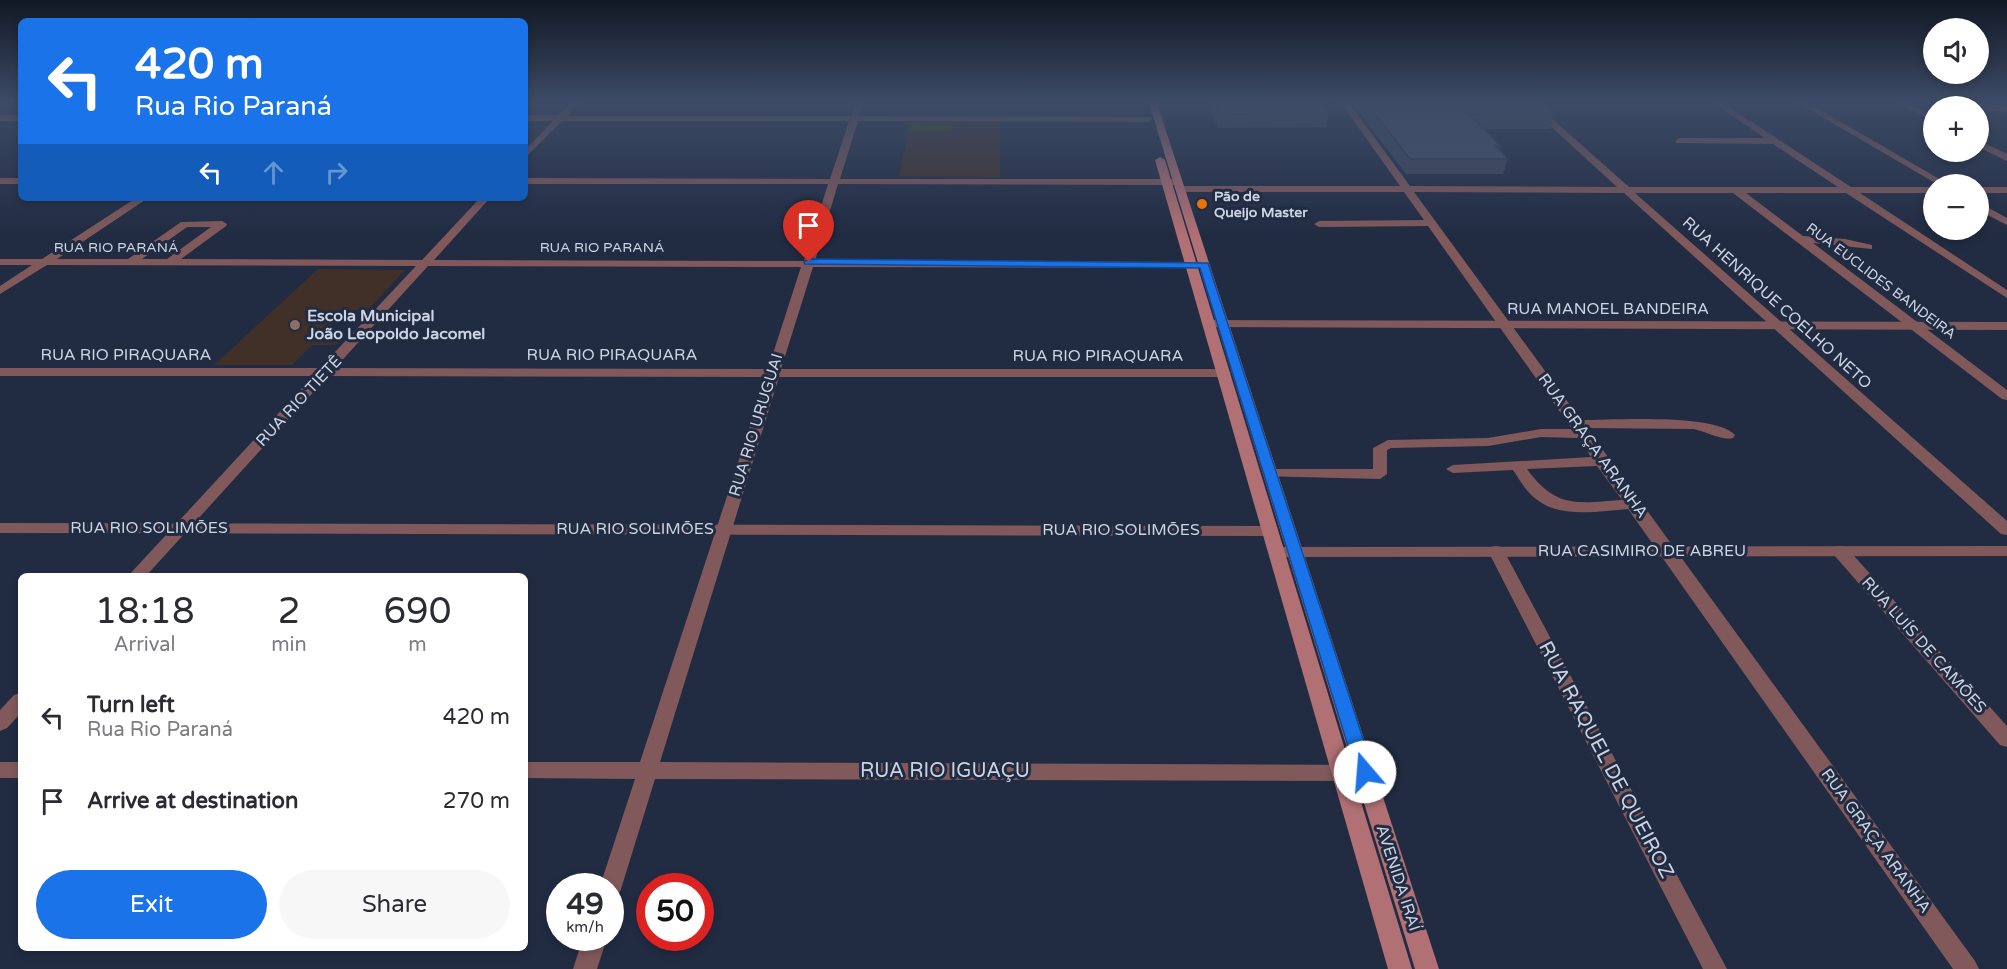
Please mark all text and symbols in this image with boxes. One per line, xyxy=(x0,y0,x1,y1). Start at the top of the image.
map controls xyxy=(1923,18,1989,240)
button: sound xyxy=(1923,18,1989,84)
text: 420 m xyxy=(135,39,264,90)
icon: left xyxy=(36,42,114,120)
text: Rua Rio Paraná xyxy=(135,90,332,123)
button: + xyxy=(1923,96,1989,162)
icon: left xyxy=(194,156,227,189)
icon: ahead xyxy=(257,156,290,189)
icon: right xyxy=(320,156,353,189)
button: − xyxy=(1923,174,1989,240)
place label: Pão de Queijo Master xyxy=(1214,188,1308,221)
marker: Pão de Queijo Master xyxy=(1195,197,1209,211)
pin xyxy=(783,200,834,262)
icon: arrive xyxy=(792,209,825,242)
street label: RUA HENRIQUE COELHO NETO xyxy=(1678,213,1876,393)
street label: RUA EUCLIDES BANDEIRA xyxy=(1803,219,1959,343)
street label: RUA RIO PARANÁ xyxy=(54,239,178,256)
street label: RUA RIO PARANÁ xyxy=(540,239,664,256)
street label: RUA MANOEL BANDEIRA xyxy=(1507,299,1709,319)
place label: Escola Municipal João Leopoldo Jacomel xyxy=(306,306,485,344)
marker: Escola Municipal João Leopoldo Jacomel xyxy=(288,318,302,332)
street label: RUA RIO PIRAQUARA xyxy=(41,345,211,365)
street label: RUA RIO PIRAQUARA xyxy=(527,345,697,365)
street label: RUA RIO PIRAQUARA xyxy=(1013,346,1183,366)
street label: RUA RIO TIETÊ xyxy=(252,351,346,451)
street label: RUA RIO URUGUAI xyxy=(725,351,787,499)
street label: RUA GRAÇA ARANHA xyxy=(1534,370,1652,522)
street label: RUA RIO SOLIMÕES xyxy=(70,518,228,538)
street label: RUA RIO SOLIMÕES xyxy=(556,519,714,539)
street label: RUA RIO SOLIMÕES xyxy=(1042,520,1200,540)
street label: RUA CASIMIRO DE ABREU xyxy=(1538,541,1746,561)
street label: RUA LUÍS DE CAMÕES xyxy=(1857,573,1991,718)
text: 18:18 xyxy=(95,590,195,633)
text: 2 xyxy=(278,590,300,633)
text: 690 xyxy=(383,590,451,633)
text: Arrival xyxy=(114,633,176,657)
text: min xyxy=(271,633,307,657)
text: m xyxy=(408,633,427,657)
street label: RUA RAQUEL DE QUEIROZ xyxy=(1533,637,1679,883)
text: Turn left xyxy=(87,692,175,718)
icon: left xyxy=(36,701,69,734)
text: 420 m xyxy=(443,704,510,730)
text: Rua Rio Paraná xyxy=(87,718,233,742)
position arrow xyxy=(1333,740,1397,804)
street label: RUA RIO IGUAÇU xyxy=(860,759,1030,783)
street label: RUA GRAÇA ARANHA xyxy=(1817,765,1935,917)
icon: arrive xyxy=(36,785,69,818)
text: Arrive at destination xyxy=(87,788,298,814)
text: 270 m xyxy=(443,788,510,814)
street label: AVENIDA IRAÍ xyxy=(1371,822,1425,934)
button: Exit xyxy=(36,870,267,939)
button: Share xyxy=(279,870,510,939)
speed limit sign: 50 xyxy=(636,873,714,951)
text: 49 xyxy=(566,886,604,923)
text: km/h xyxy=(566,918,604,936)

